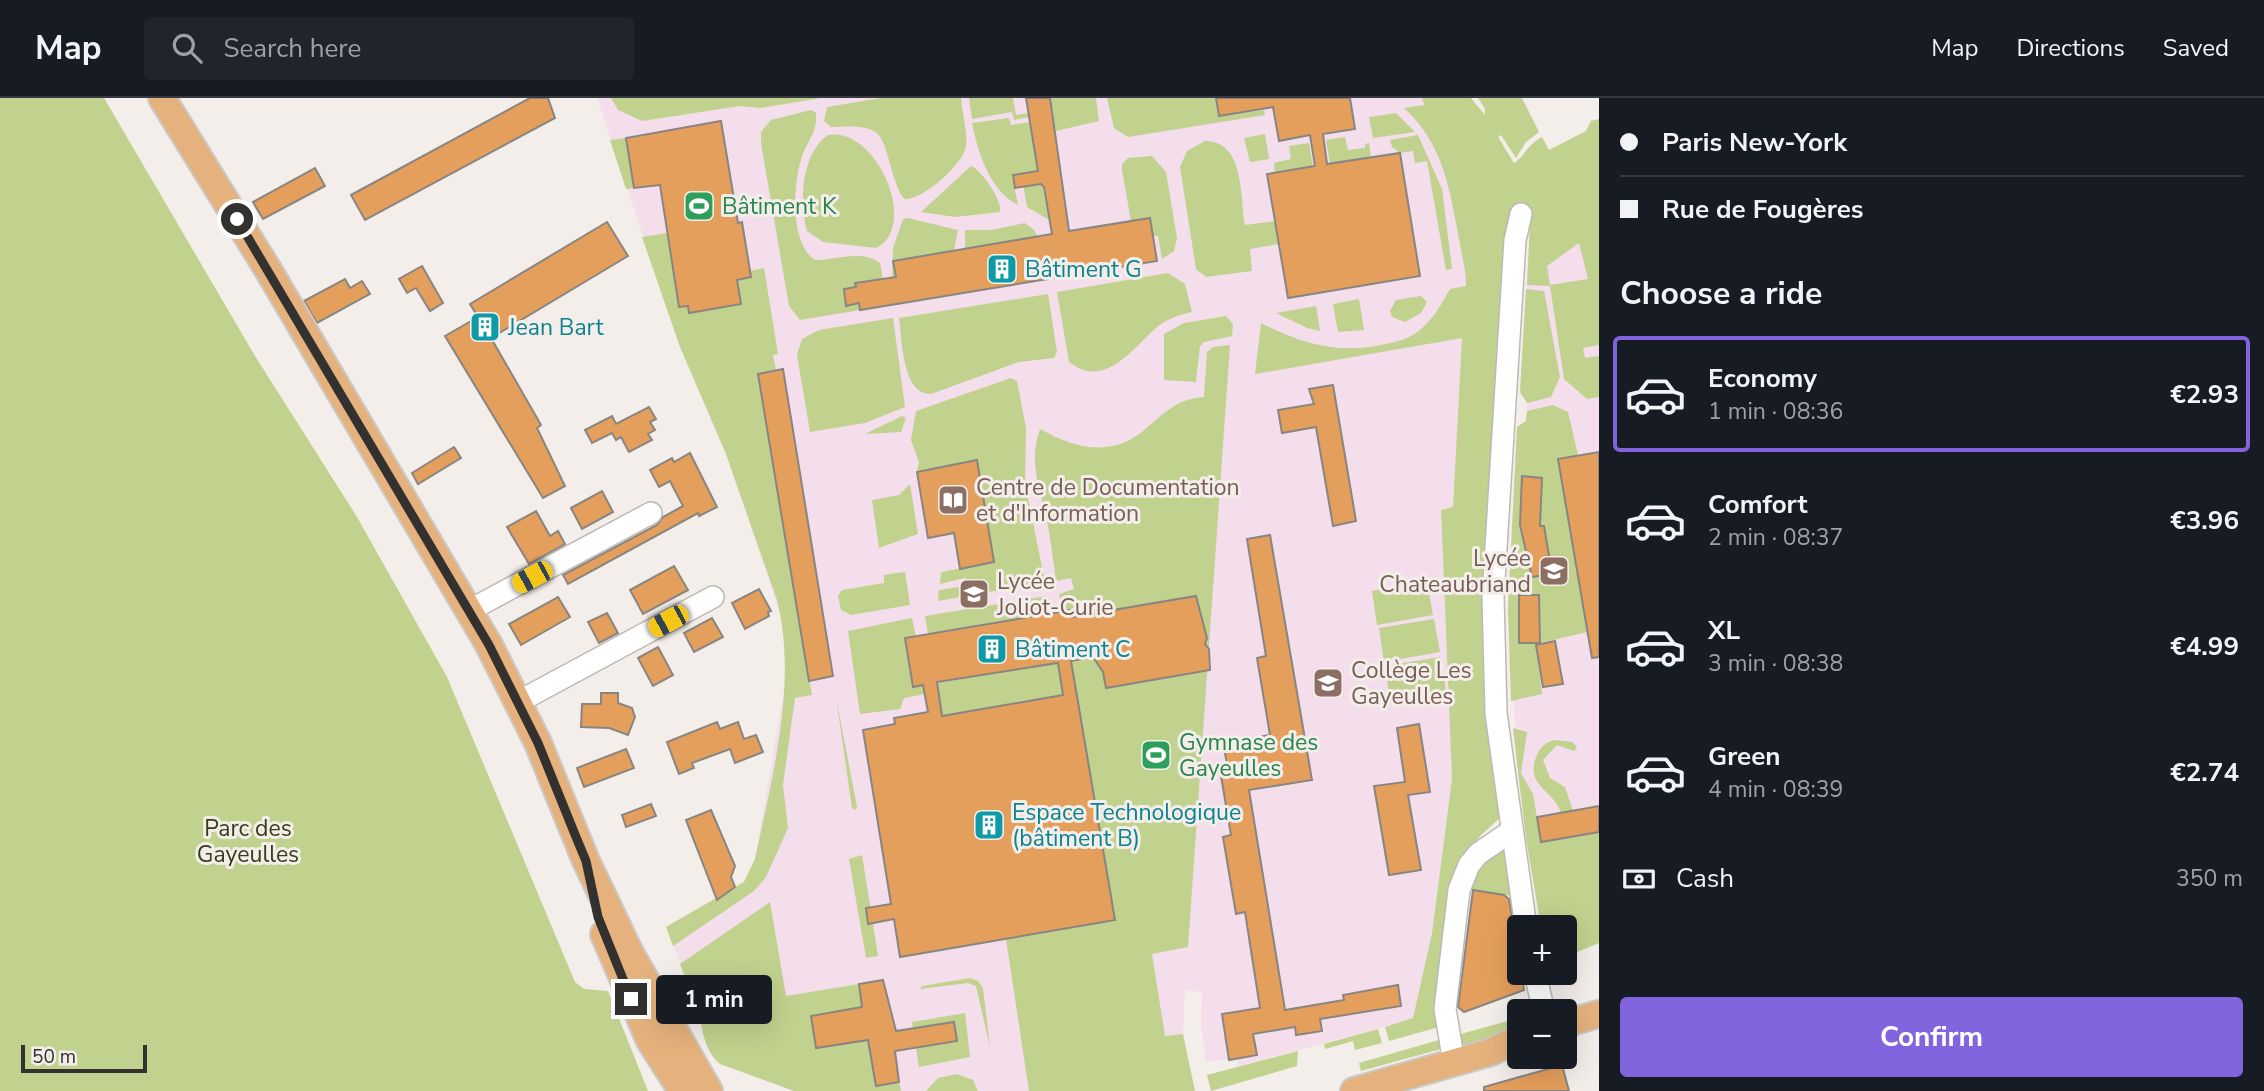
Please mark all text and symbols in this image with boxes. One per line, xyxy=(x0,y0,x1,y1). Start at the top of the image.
search box xyxy=(144,17,634,80)
text: Map xyxy=(35,26,102,71)
icon: search xyxy=(168,29,206,67)
text: Search here xyxy=(224,31,361,66)
text: Map xyxy=(1931,32,1978,64)
text: Directions xyxy=(2016,32,2125,64)
text: Saved xyxy=(2163,32,2229,64)
text: Paris New-York xyxy=(1662,125,1847,160)
sports icon: Bâtiment K xyxy=(682,189,716,223)
place label: Bâtiment K xyxy=(722,191,837,222)
text: Rue de Fougères xyxy=(1662,192,1863,227)
route start xyxy=(221,203,253,235)
building icon: Bâtiment G xyxy=(985,252,1019,286)
place label: Bâtiment G xyxy=(1025,254,1142,285)
text: Choose a ride xyxy=(1620,272,1822,315)
building icon: Jean Bart xyxy=(468,310,502,344)
place label: Jean Bart xyxy=(507,312,604,343)
text: Economy xyxy=(1708,361,1817,396)
icon: car xyxy=(1624,363,1687,426)
text: €2.93 xyxy=(2170,377,2239,412)
text: 1 min · 08:36 xyxy=(1708,396,1843,427)
place label: Centre de Documentation et d'Information xyxy=(976,472,1240,529)
library icon: Centre de Documentation et d'Information xyxy=(936,483,970,517)
text: Comfort xyxy=(1708,487,1808,522)
icon: car xyxy=(1624,489,1687,552)
text: €3.96 xyxy=(2170,503,2239,538)
text: 2 min · 08:37 xyxy=(1708,522,1843,553)
place label: Lycée Chateaubriand xyxy=(1379,543,1531,600)
school or university icon: Lycée Chateaubriand xyxy=(1537,554,1571,588)
car xyxy=(509,558,556,596)
place label: Lycée Joliot-Curie xyxy=(996,566,1114,623)
school or university icon: Lycée Joliot-Curie xyxy=(957,577,991,611)
car xyxy=(645,602,692,640)
text: XL xyxy=(1708,613,1740,648)
icon: car xyxy=(1624,615,1687,678)
text: €4.99 xyxy=(2170,629,2239,664)
building icon: Bâtiment C xyxy=(975,632,1009,666)
place label: Bâtiment C xyxy=(1015,634,1131,665)
text: 3 min · 08:38 xyxy=(1708,648,1843,679)
place label: Collège Les Gayeulles xyxy=(1351,655,1472,712)
school or university icon: Collège Les Gayeulles xyxy=(1311,666,1345,700)
place label: Gymnase des Gayeulles xyxy=(1179,727,1318,784)
sports icon: Gymnase des Gayeulles xyxy=(1139,738,1173,772)
text: Green xyxy=(1708,739,1781,774)
icon: car xyxy=(1624,741,1687,804)
text: €2.74 xyxy=(2170,755,2239,790)
text: 4 min · 08:39 xyxy=(1708,774,1843,805)
place label: Espace Technologique (bâtiment B) xyxy=(1012,797,1241,854)
building icon: Espace Technologique (bâtiment B) xyxy=(972,808,1006,842)
park label: Parc des Gayeulles xyxy=(197,813,299,870)
icon: cash xyxy=(1620,860,1658,898)
text: Cash xyxy=(1676,861,1734,896)
text: 350 m xyxy=(2176,863,2243,894)
map controls xyxy=(1507,915,1577,1069)
button: + xyxy=(1507,915,1577,985)
callout: 1 min xyxy=(656,974,771,1024)
route end xyxy=(615,983,647,1015)
text: 1 min xyxy=(684,984,744,1015)
button: Confirm xyxy=(1620,997,2243,1077)
button: − xyxy=(1507,999,1577,1069)
scale bar xyxy=(21,1042,147,1074)
text: 50 m xyxy=(32,1044,76,1070)

